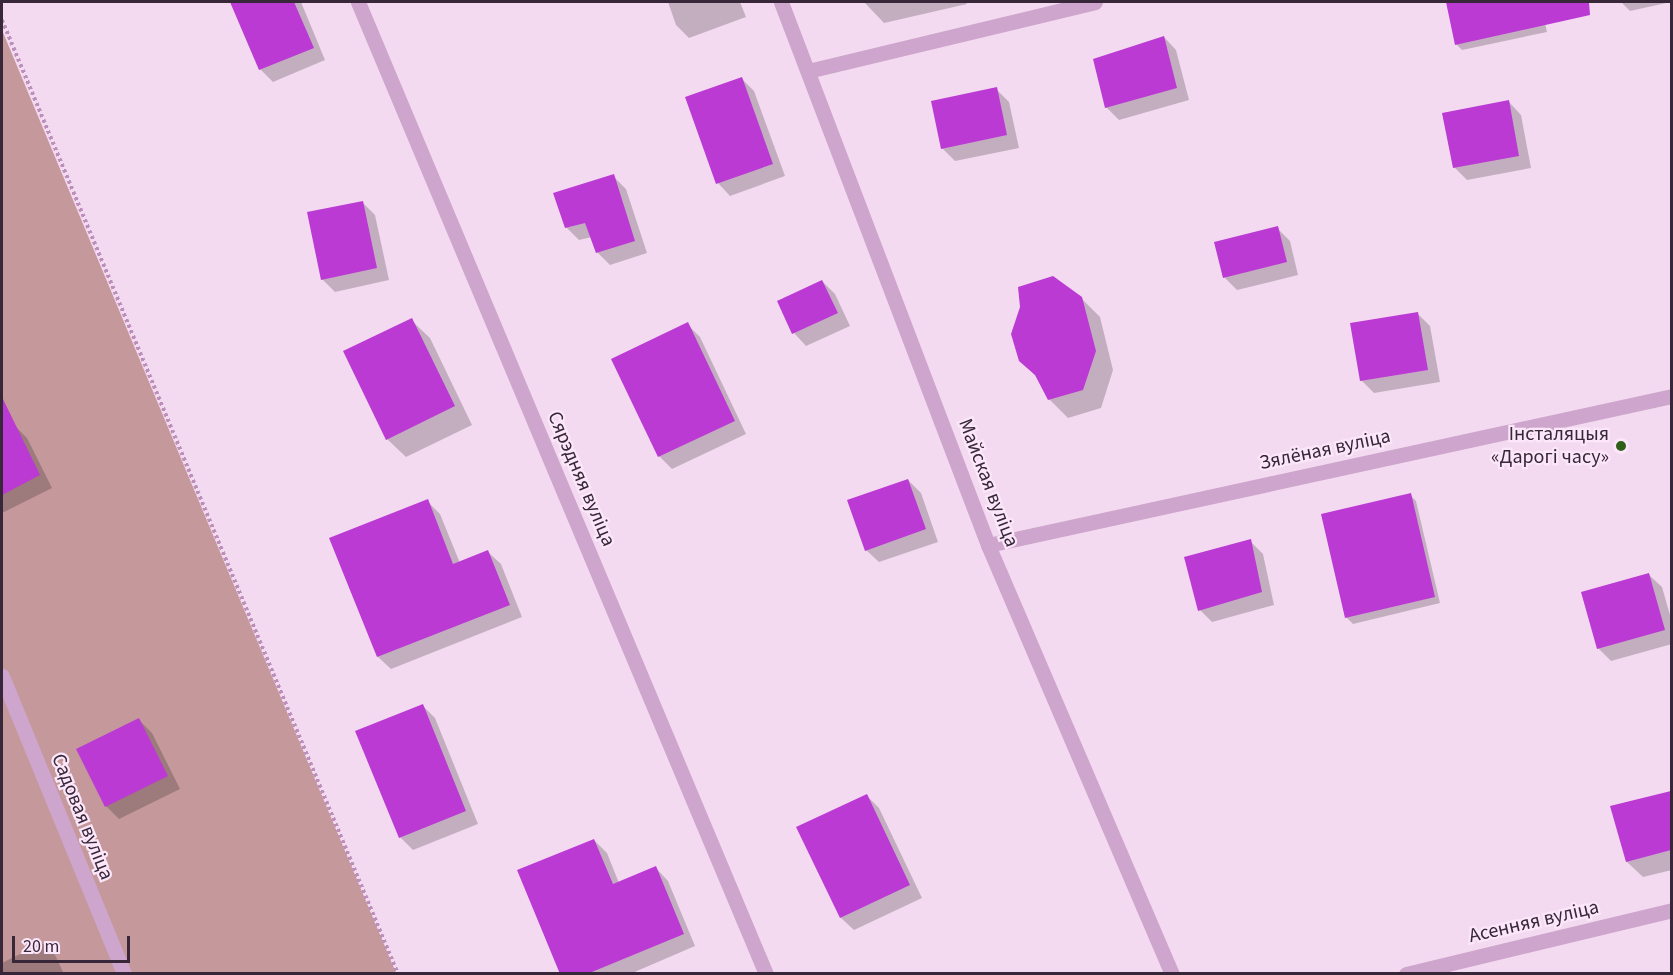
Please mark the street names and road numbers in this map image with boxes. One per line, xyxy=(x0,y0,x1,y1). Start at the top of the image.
street label: Сярэдняя вуліца xyxy=(542,408,620,550)
street label: Майская вуліца xyxy=(953,416,1023,550)
street label: Зялёная вуліца xyxy=(1257,424,1393,476)
street label: Садовая вуліца xyxy=(46,751,118,883)
street label: Асенняя вуліца xyxy=(1467,895,1601,949)

